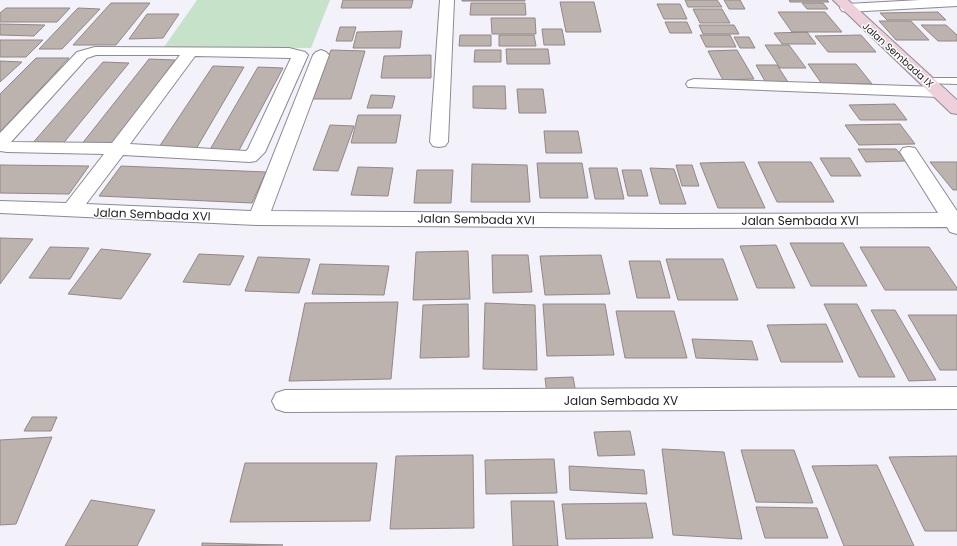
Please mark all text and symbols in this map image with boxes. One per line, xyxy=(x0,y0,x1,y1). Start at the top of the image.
street label: Jalan Sembada IX xyxy=(859,19,937,91)
street label: Jalan Sembada XVI xyxy=(93,203,211,225)
street label: Jalan Sembada XVI xyxy=(417,209,535,229)
street label: Jalan Sembada XVI xyxy=(741,212,859,229)
street label: Jalan Sembada XV xyxy=(564,392,678,409)

